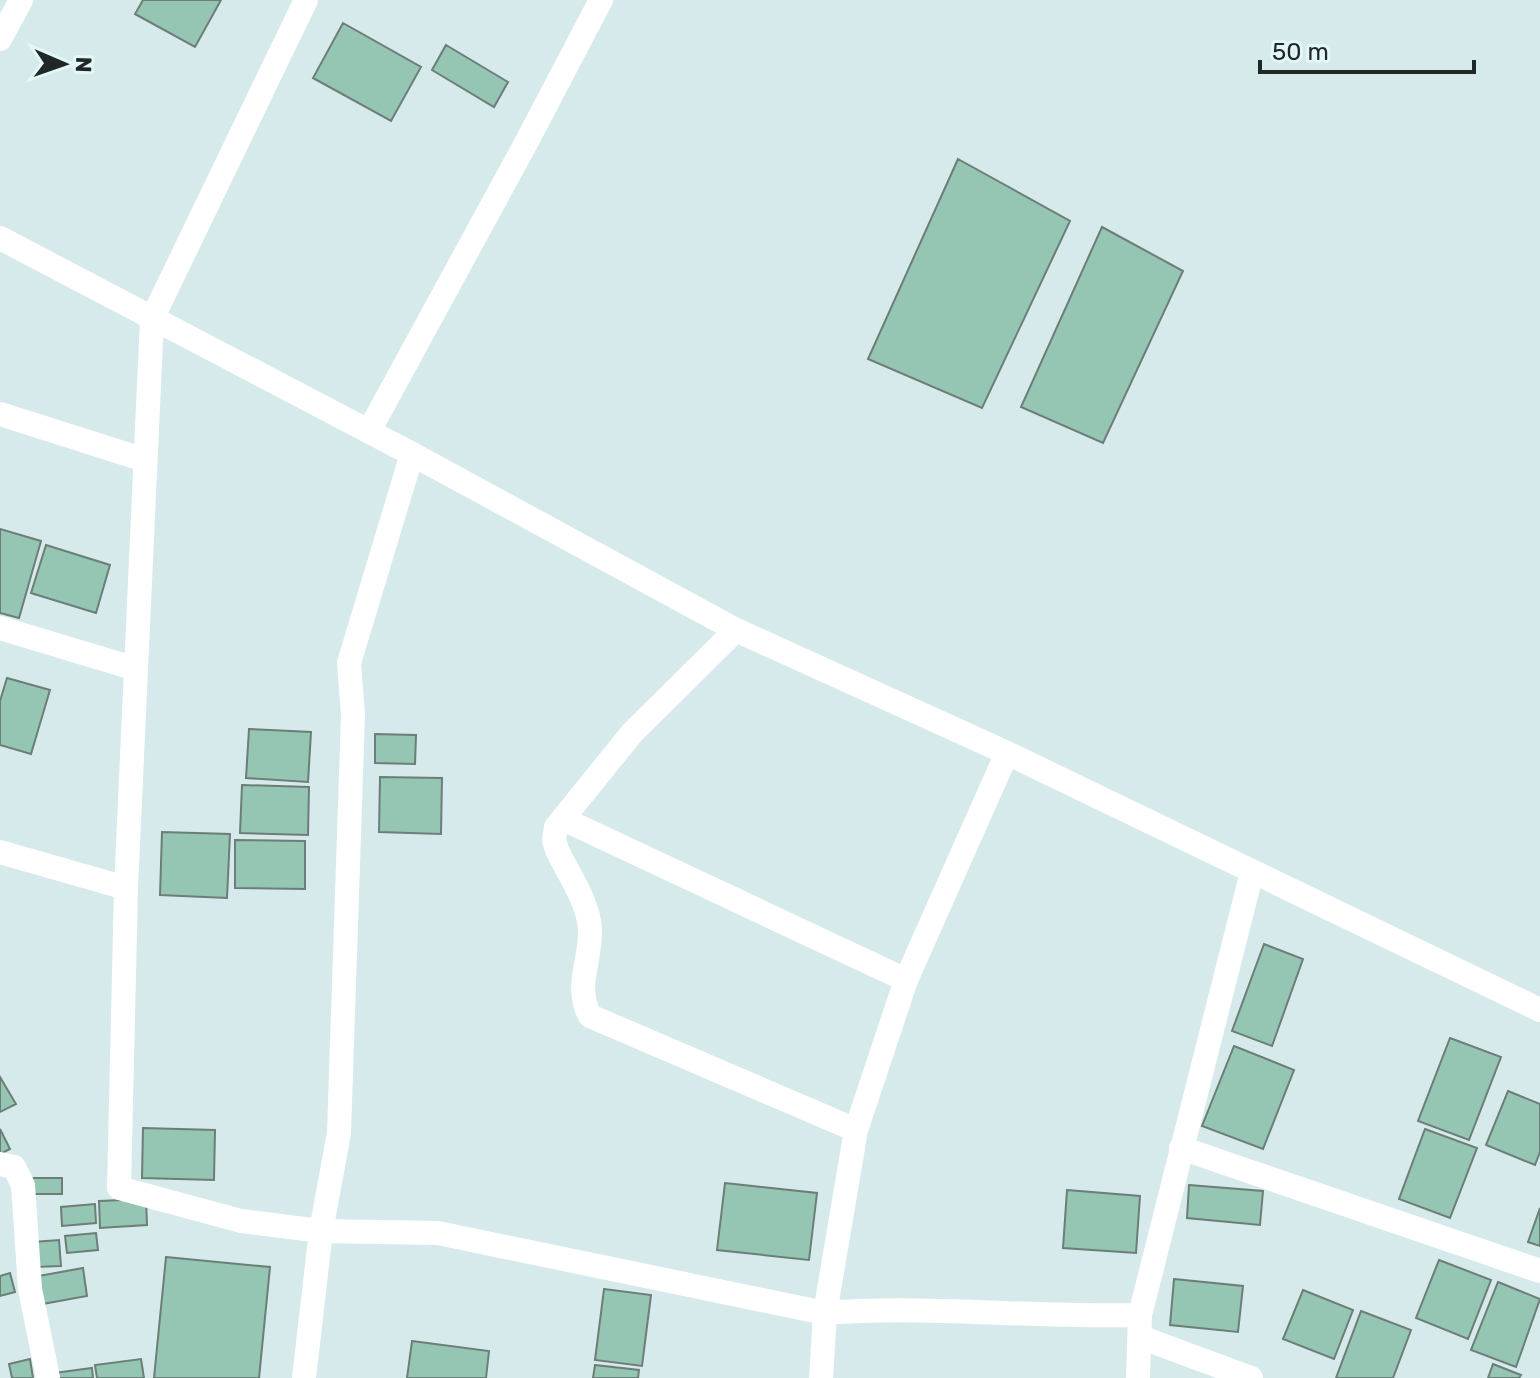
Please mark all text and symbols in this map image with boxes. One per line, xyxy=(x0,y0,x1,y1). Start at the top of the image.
north arrow xyxy=(24,24,104,104)
scale bar xyxy=(1260,24,1474,74)
text: 50 m xyxy=(1272,38,1329,66)
text: N xyxy=(70,56,97,73)

